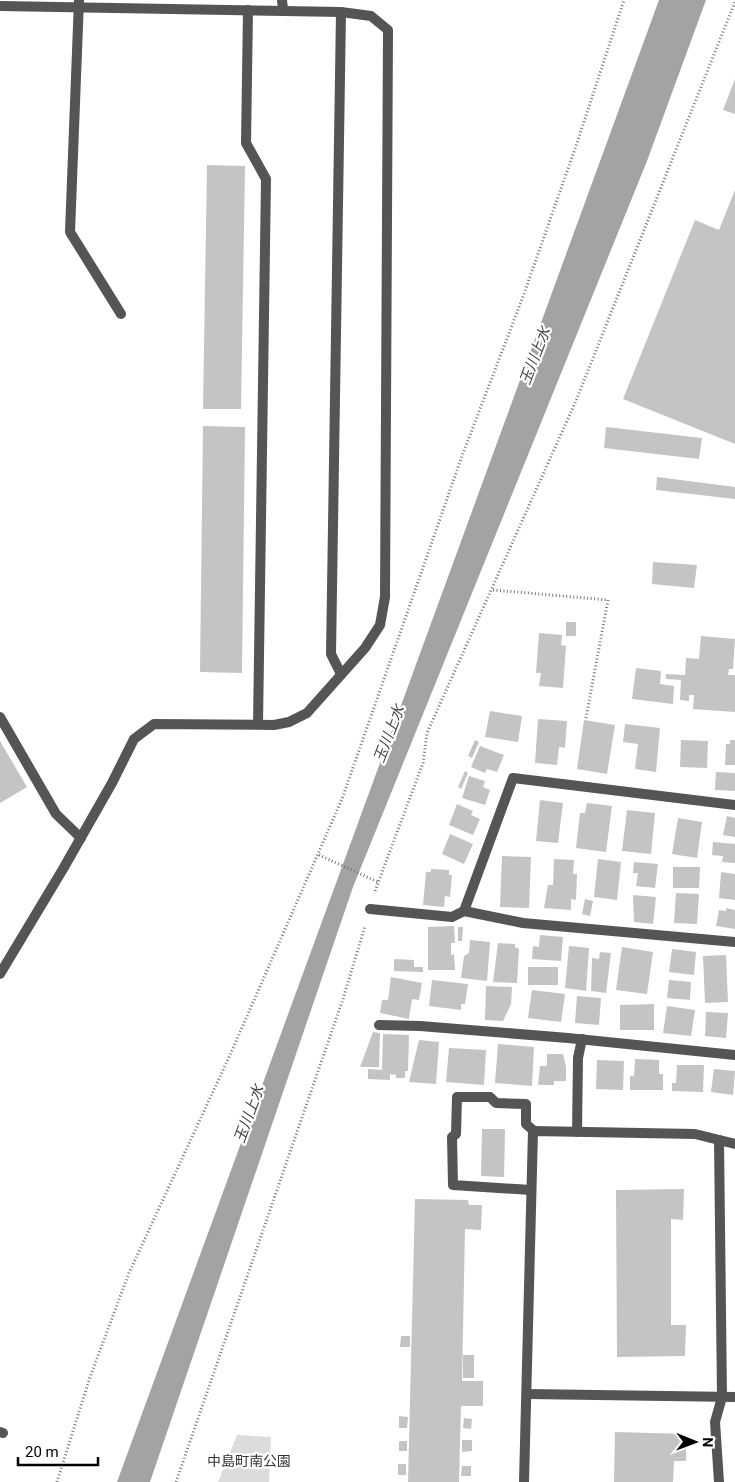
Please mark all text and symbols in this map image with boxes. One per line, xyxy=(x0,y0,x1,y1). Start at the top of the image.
water label: 玉川上水 xyxy=(516,323,555,387)
water label: 玉川上水 xyxy=(370,701,409,765)
water label: 玉川上水 xyxy=(230,1081,268,1145)
north arrow xyxy=(670,1417,720,1467)
scale bar xyxy=(18,1434,98,1466)
text: N xyxy=(700,1437,716,1447)
text: 20 m xyxy=(25,1443,59,1461)
park label: 中島町南公園 xyxy=(207,1453,291,1469)

